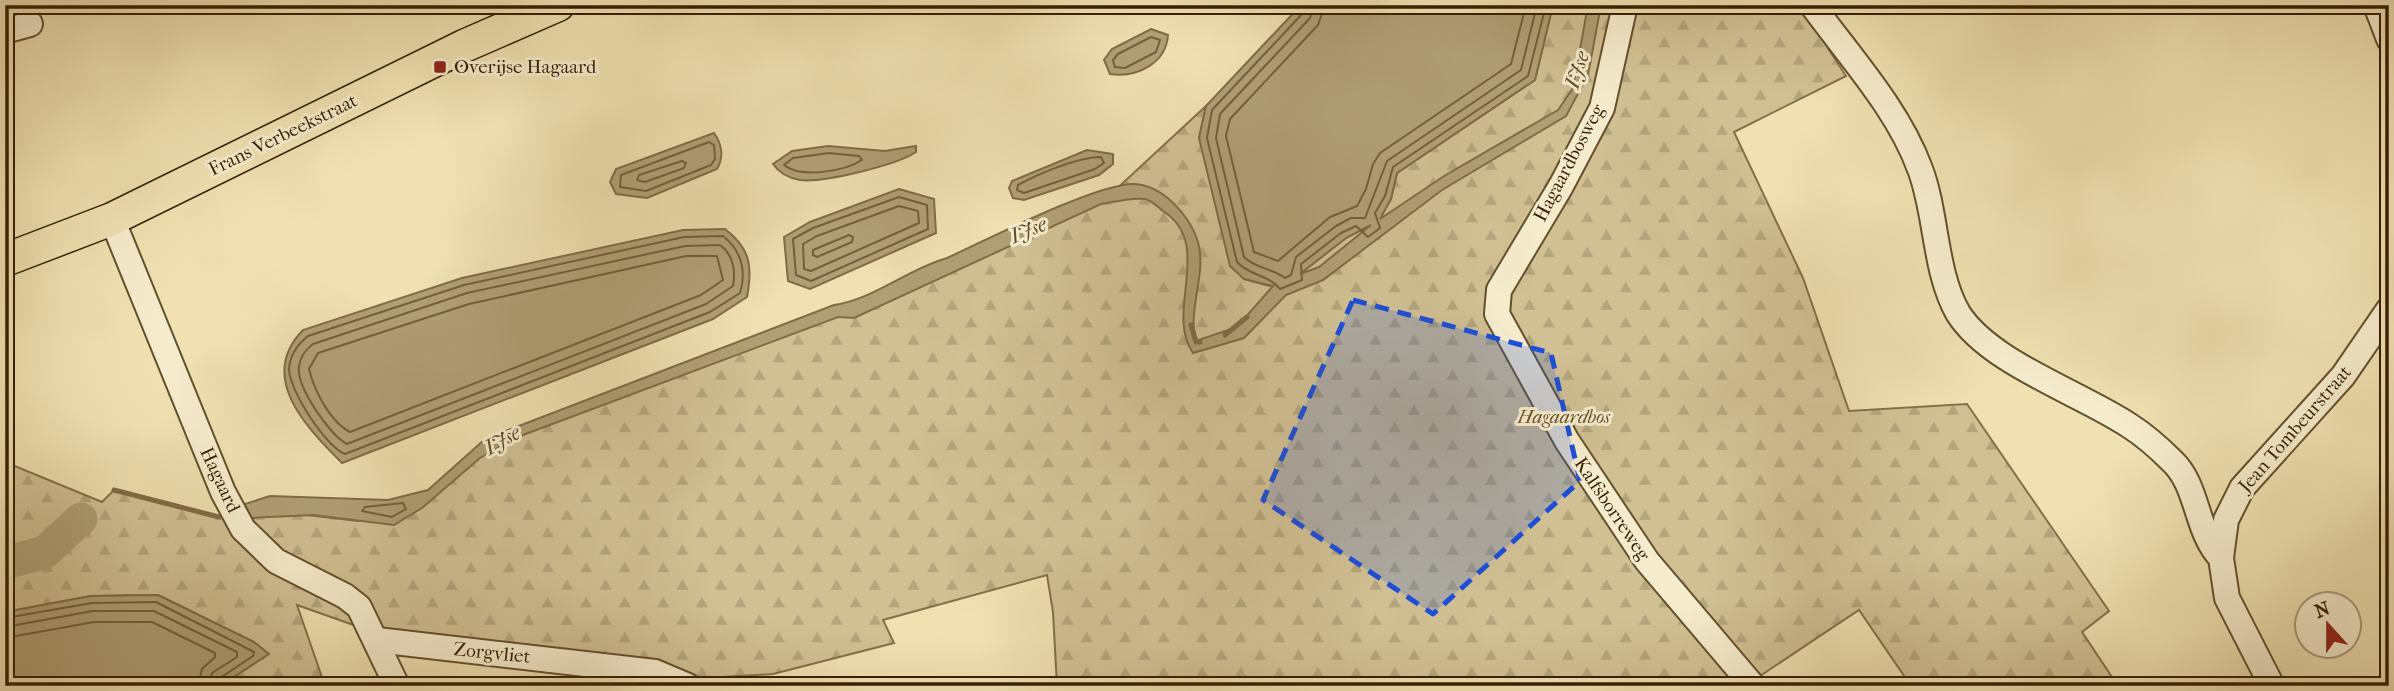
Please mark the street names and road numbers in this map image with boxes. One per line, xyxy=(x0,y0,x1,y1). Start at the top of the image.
street label: Frans Verbeekstraat xyxy=(205,89,361,181)
street label: Hagaardbosweg xyxy=(1529,100,1610,225)
street label: Jean Tombeurstraat xyxy=(2233,361,2356,498)
street label: Hagaard xyxy=(195,444,245,517)
street label: Kalfsborreweg xyxy=(1569,453,1655,565)
street label: Zorgvliet xyxy=(453,638,532,668)

